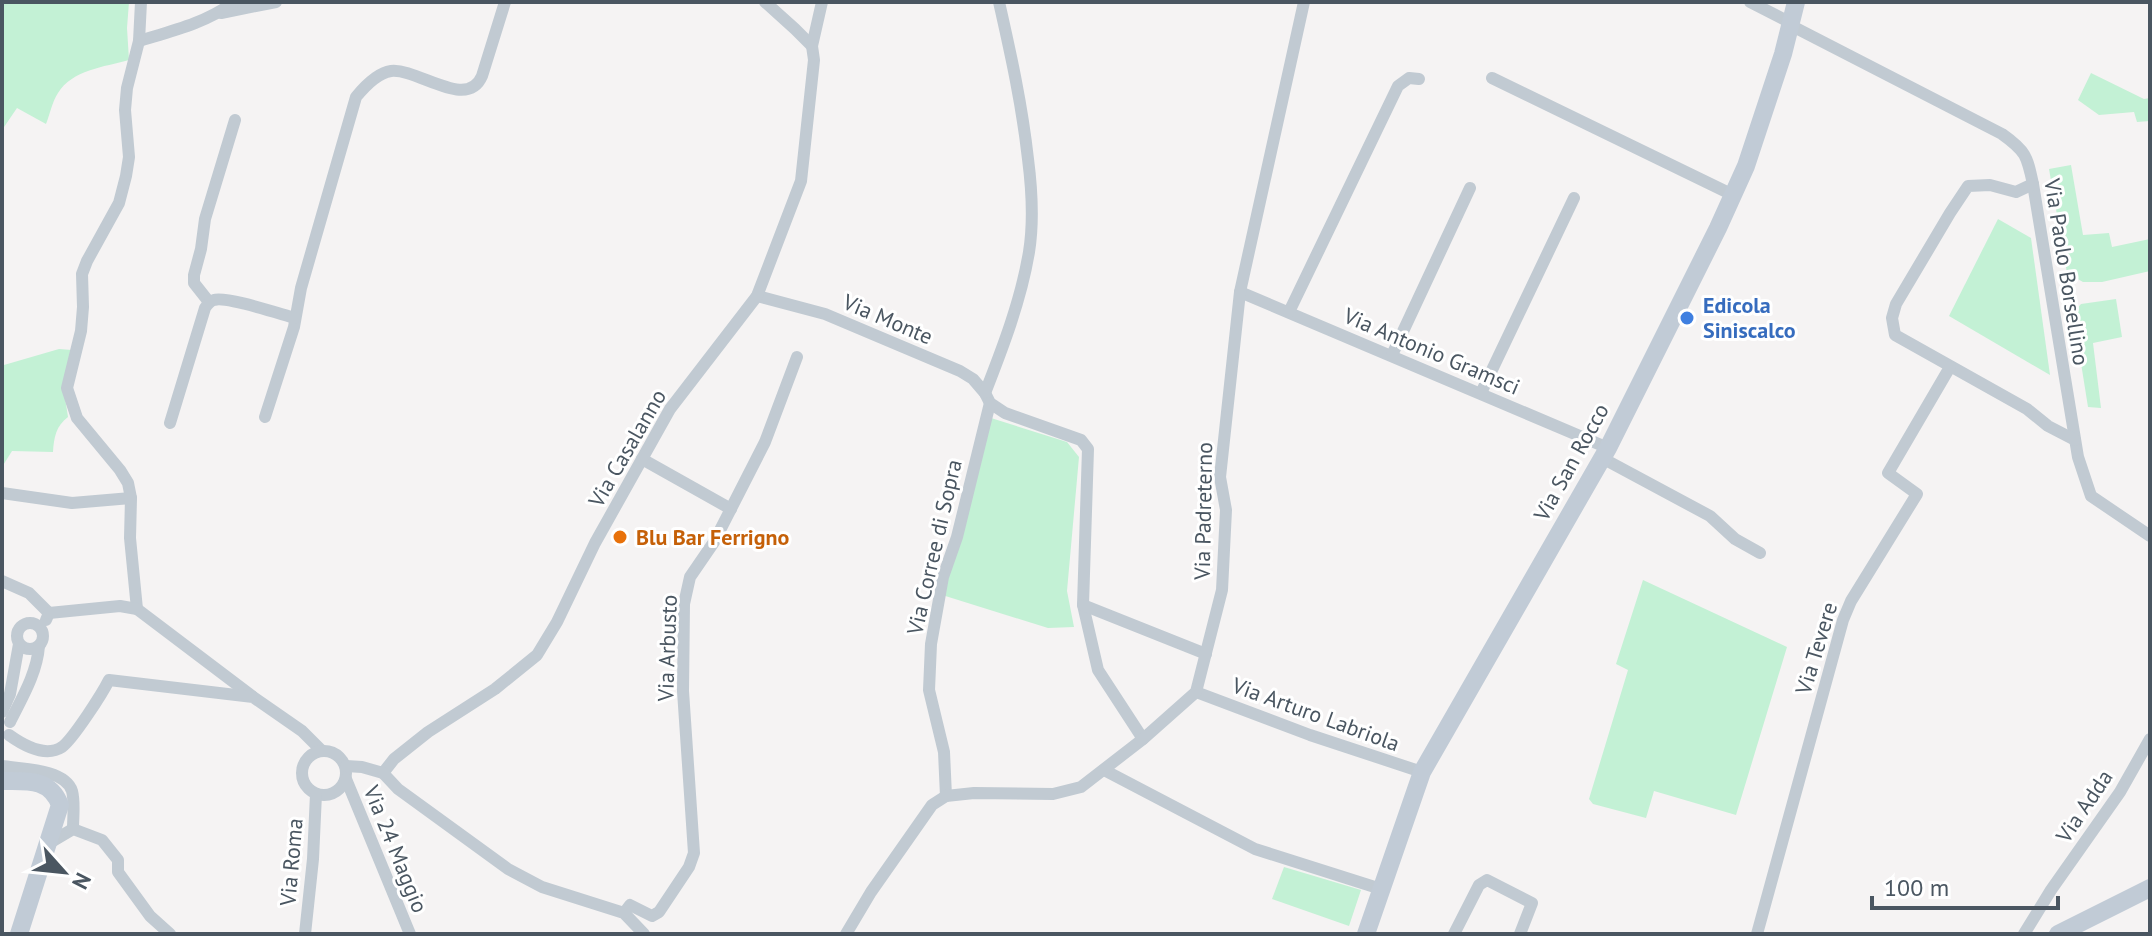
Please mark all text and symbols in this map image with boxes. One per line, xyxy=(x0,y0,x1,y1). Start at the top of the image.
street label: Via Paolo Borsellino xyxy=(2038,176,2096,367)
street label: Via Monte xyxy=(838,287,937,350)
place label: Edicola Siniscalco xyxy=(1703,291,1796,344)
street label: Via Antonio Gramsci xyxy=(1339,301,1524,401)
marker: Edicola Siniscalco xyxy=(1678,309,1696,327)
street label: Via Casalanno xyxy=(581,384,672,513)
street label: Via San Rocco xyxy=(1527,398,1615,527)
street label: Via Padreterno xyxy=(1188,442,1218,581)
street label: Via Corree di Sopra xyxy=(900,457,968,638)
place label: Blu Bar Ferrigno xyxy=(636,523,790,551)
marker: Blu Bar Ferrigno xyxy=(611,528,629,546)
street label: Via Arbusto xyxy=(651,594,683,703)
street label: Via Tevere xyxy=(1788,599,1843,698)
street label: Via Arturo Labriola xyxy=(1227,670,1404,757)
street label: Via Adda xyxy=(2049,764,2119,849)
street label: Via 24 Maggio xyxy=(357,780,434,917)
street label: Via Roma xyxy=(273,817,309,908)
north arrow xyxy=(24,832,104,912)
scale bar xyxy=(1872,860,2058,910)
text: N xyxy=(66,868,98,894)
text: 100 m xyxy=(1884,872,1949,903)

